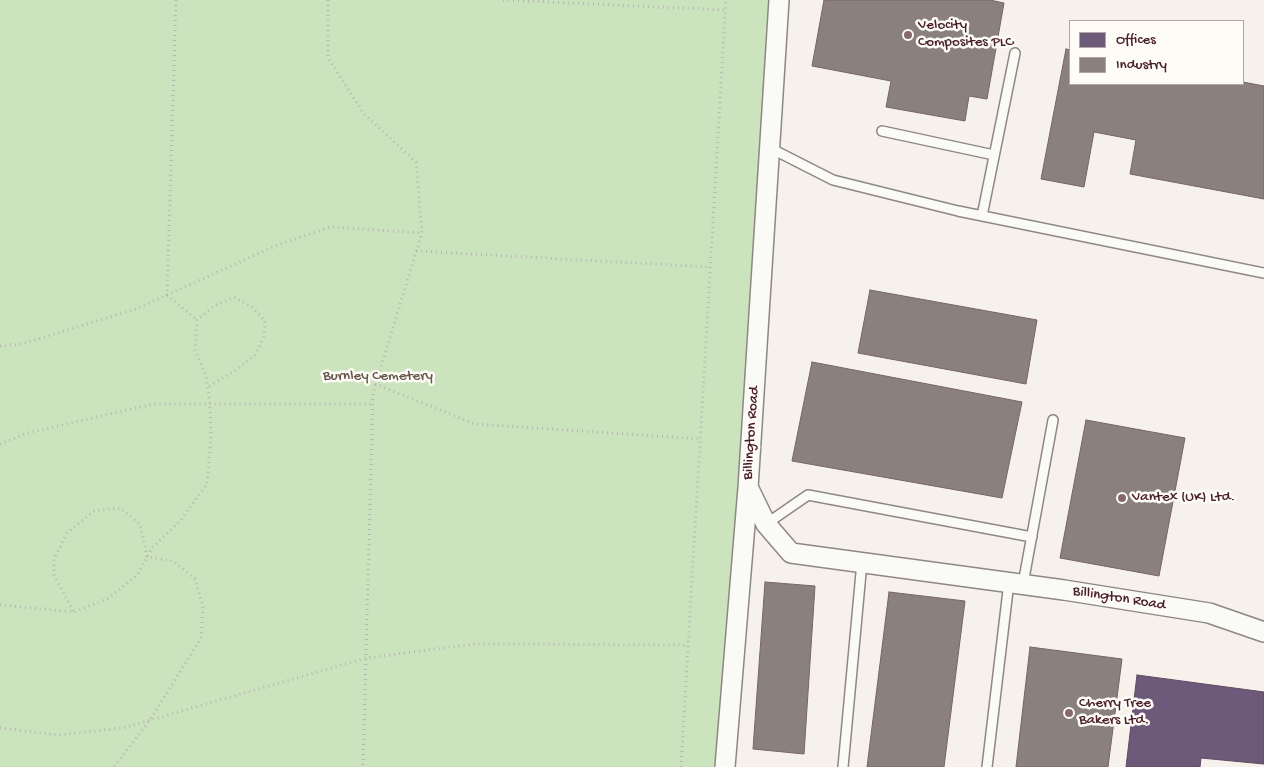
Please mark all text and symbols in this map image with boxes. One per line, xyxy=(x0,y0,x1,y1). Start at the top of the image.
place label: Velocity Composites PLC xyxy=(918,17,1013,52)
legend xyxy=(1069,20,1244,85)
marker: Velocity Composites PLC xyxy=(902,29,914,41)
text: Offices xyxy=(1116,31,1156,49)
text: Industry xyxy=(1116,56,1167,74)
park label: Burnley Cemetery xyxy=(323,368,433,386)
street label: Billington Road xyxy=(740,386,764,480)
place label: Vantex (UK) Ltd. xyxy=(1132,489,1235,507)
marker: Vantex (UK) Ltd. xyxy=(1116,492,1128,504)
street label: Billington Road xyxy=(1071,583,1167,615)
place label: Cherry Tree Bakers Ltd. xyxy=(1079,695,1151,730)
marker: Cherry Tree Bakers Ltd. xyxy=(1063,707,1075,719)

